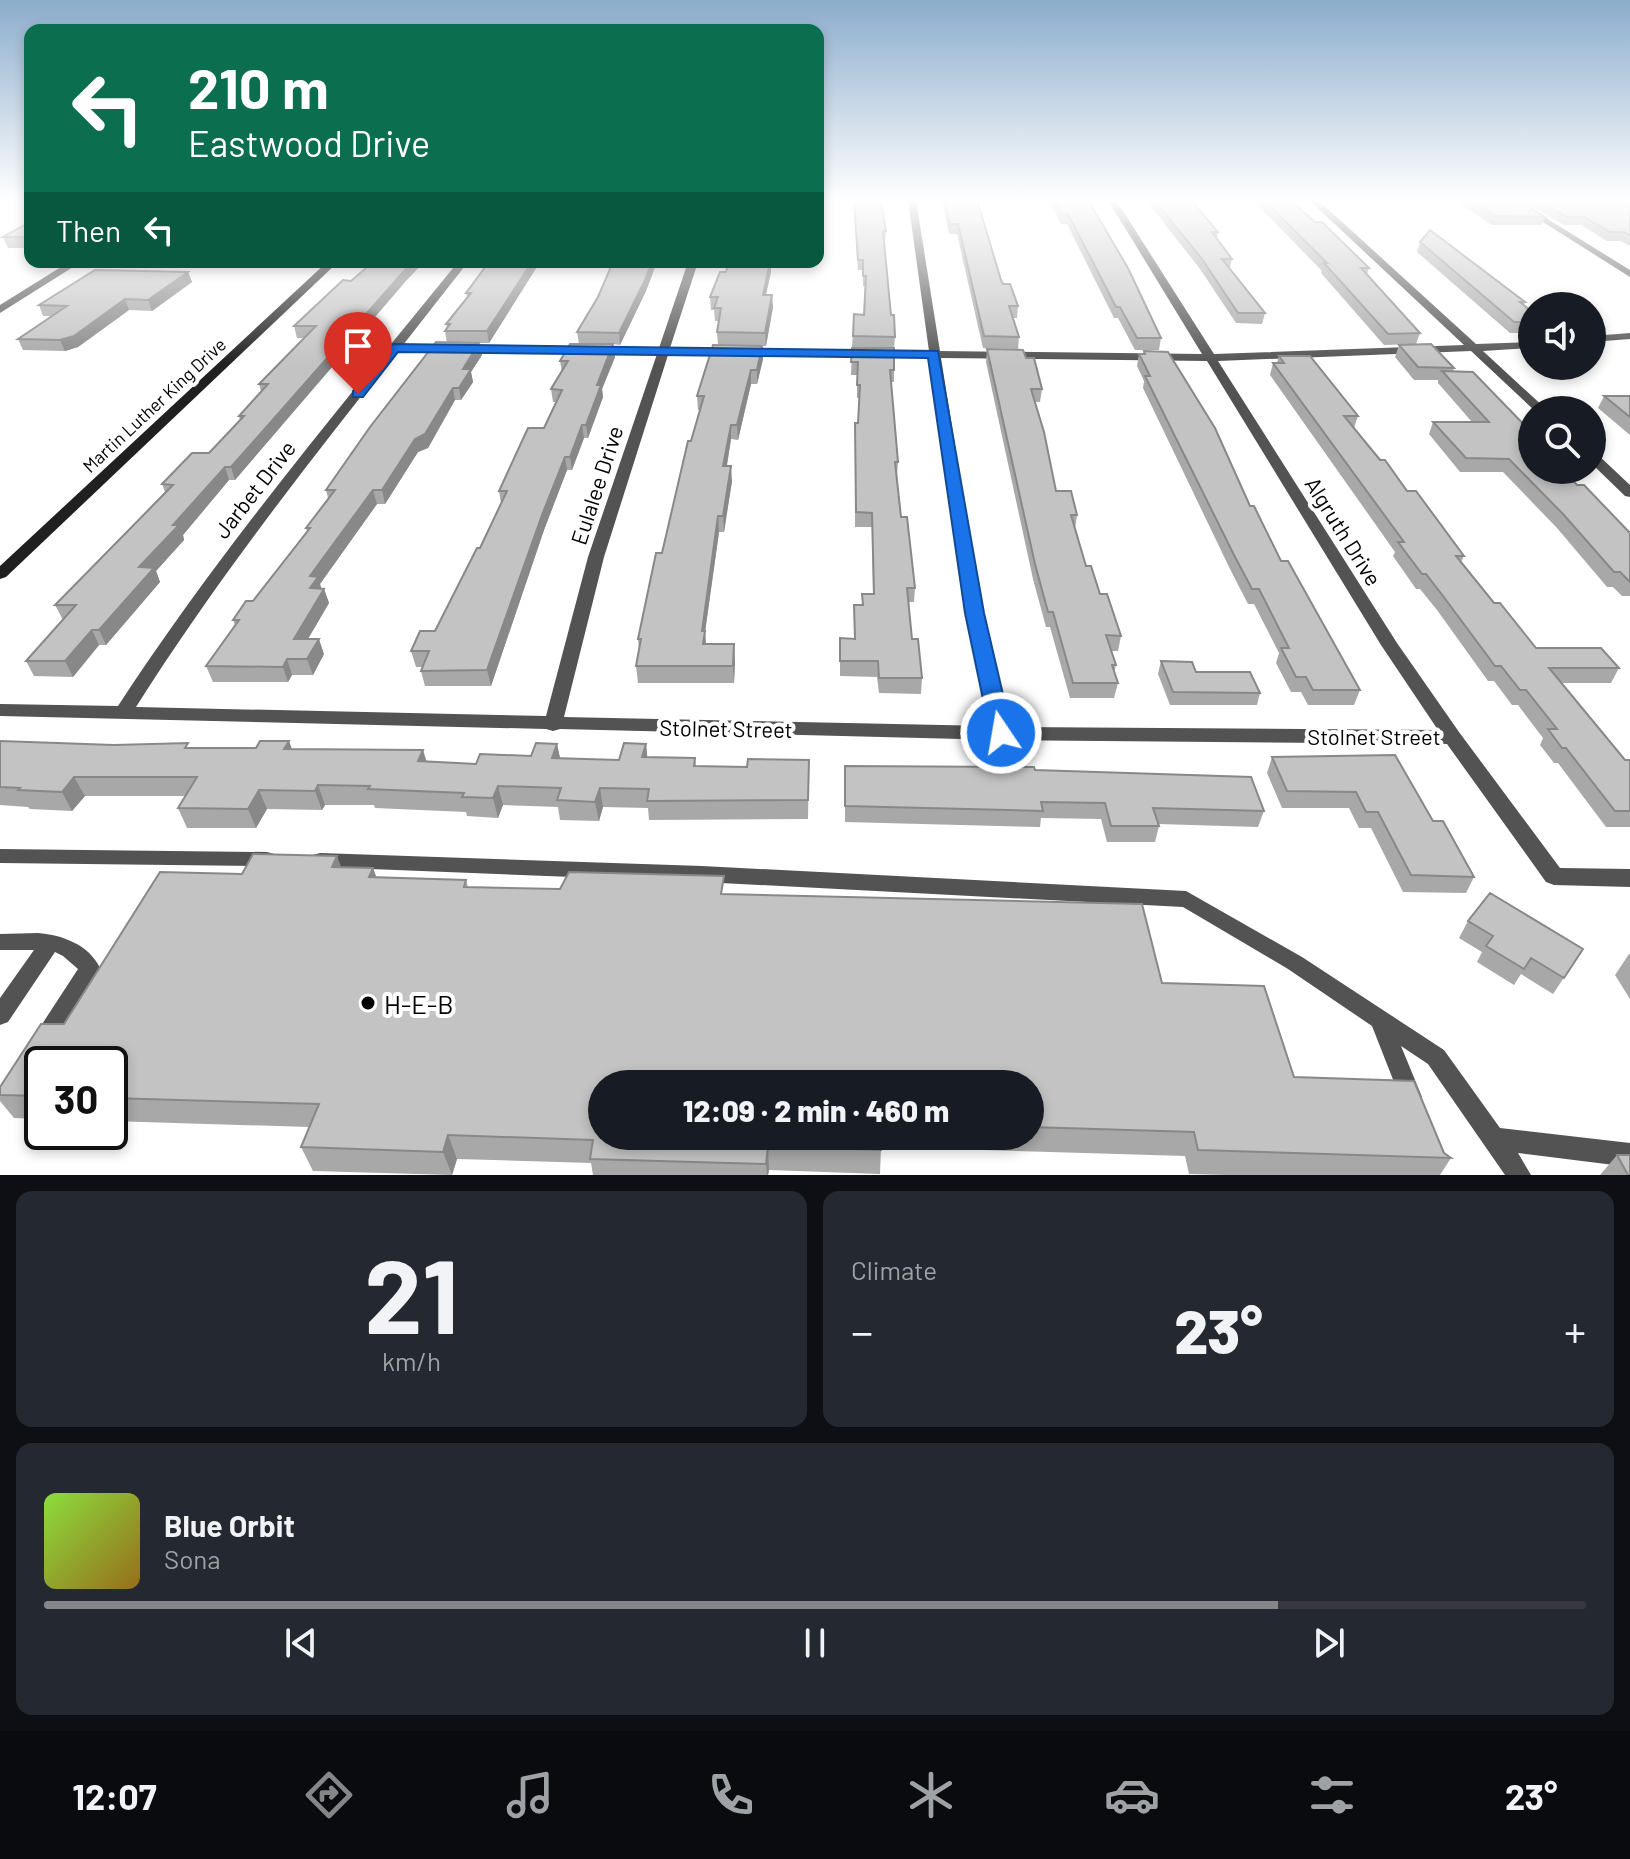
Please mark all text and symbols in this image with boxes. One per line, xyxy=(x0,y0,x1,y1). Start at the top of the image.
text: 210 m xyxy=(188,53,329,120)
icon: left xyxy=(56,56,160,160)
text: Eastwood Drive xyxy=(188,121,430,164)
icon: left xyxy=(137,208,181,252)
text: Then xyxy=(56,212,121,248)
map controls xyxy=(1518,292,1606,484)
button: sound xyxy=(1518,292,1606,380)
pin xyxy=(324,312,392,394)
icon: arrive xyxy=(336,324,380,368)
street label: Martin Luther King Drive xyxy=(78,333,230,477)
button: search xyxy=(1518,396,1606,484)
street label: Eulalee Drive xyxy=(565,422,627,548)
street label: Jarbet Drive xyxy=(208,435,300,543)
street label: Algruth Drive xyxy=(1300,472,1388,590)
position arrow xyxy=(959,691,1043,775)
street label: Stolnet Street xyxy=(659,714,793,742)
street label: Stolnet Street xyxy=(1307,723,1441,749)
place label: H-E-B xyxy=(384,988,454,1019)
marker: H-E-B xyxy=(359,994,377,1012)
speed limit sign: 30 xyxy=(24,1046,128,1150)
text: 12:09 · 2 min · 460 m xyxy=(683,1092,949,1128)
text: 21 xyxy=(364,1230,459,1355)
text: Climate xyxy=(851,1254,937,1285)
text: 23° xyxy=(1174,1294,1263,1366)
text: − xyxy=(851,1304,873,1357)
text: + xyxy=(1564,1304,1586,1357)
text: km/h xyxy=(382,1345,441,1376)
text: Blue Orbit xyxy=(164,1507,295,1543)
text: Sona xyxy=(164,1543,221,1574)
icon: previous xyxy=(279,1621,323,1665)
icon: pause xyxy=(793,1621,837,1665)
icon: next xyxy=(1307,1621,1351,1665)
icon: directions xyxy=(301,1767,357,1823)
icon: music xyxy=(502,1767,558,1823)
icon: phone xyxy=(703,1767,759,1823)
icon: climate xyxy=(903,1767,959,1823)
icon: car xyxy=(1104,1767,1160,1823)
icon: filters xyxy=(1304,1767,1360,1823)
text: 12:07 xyxy=(72,1774,157,1817)
text: 23° xyxy=(1505,1774,1558,1817)

